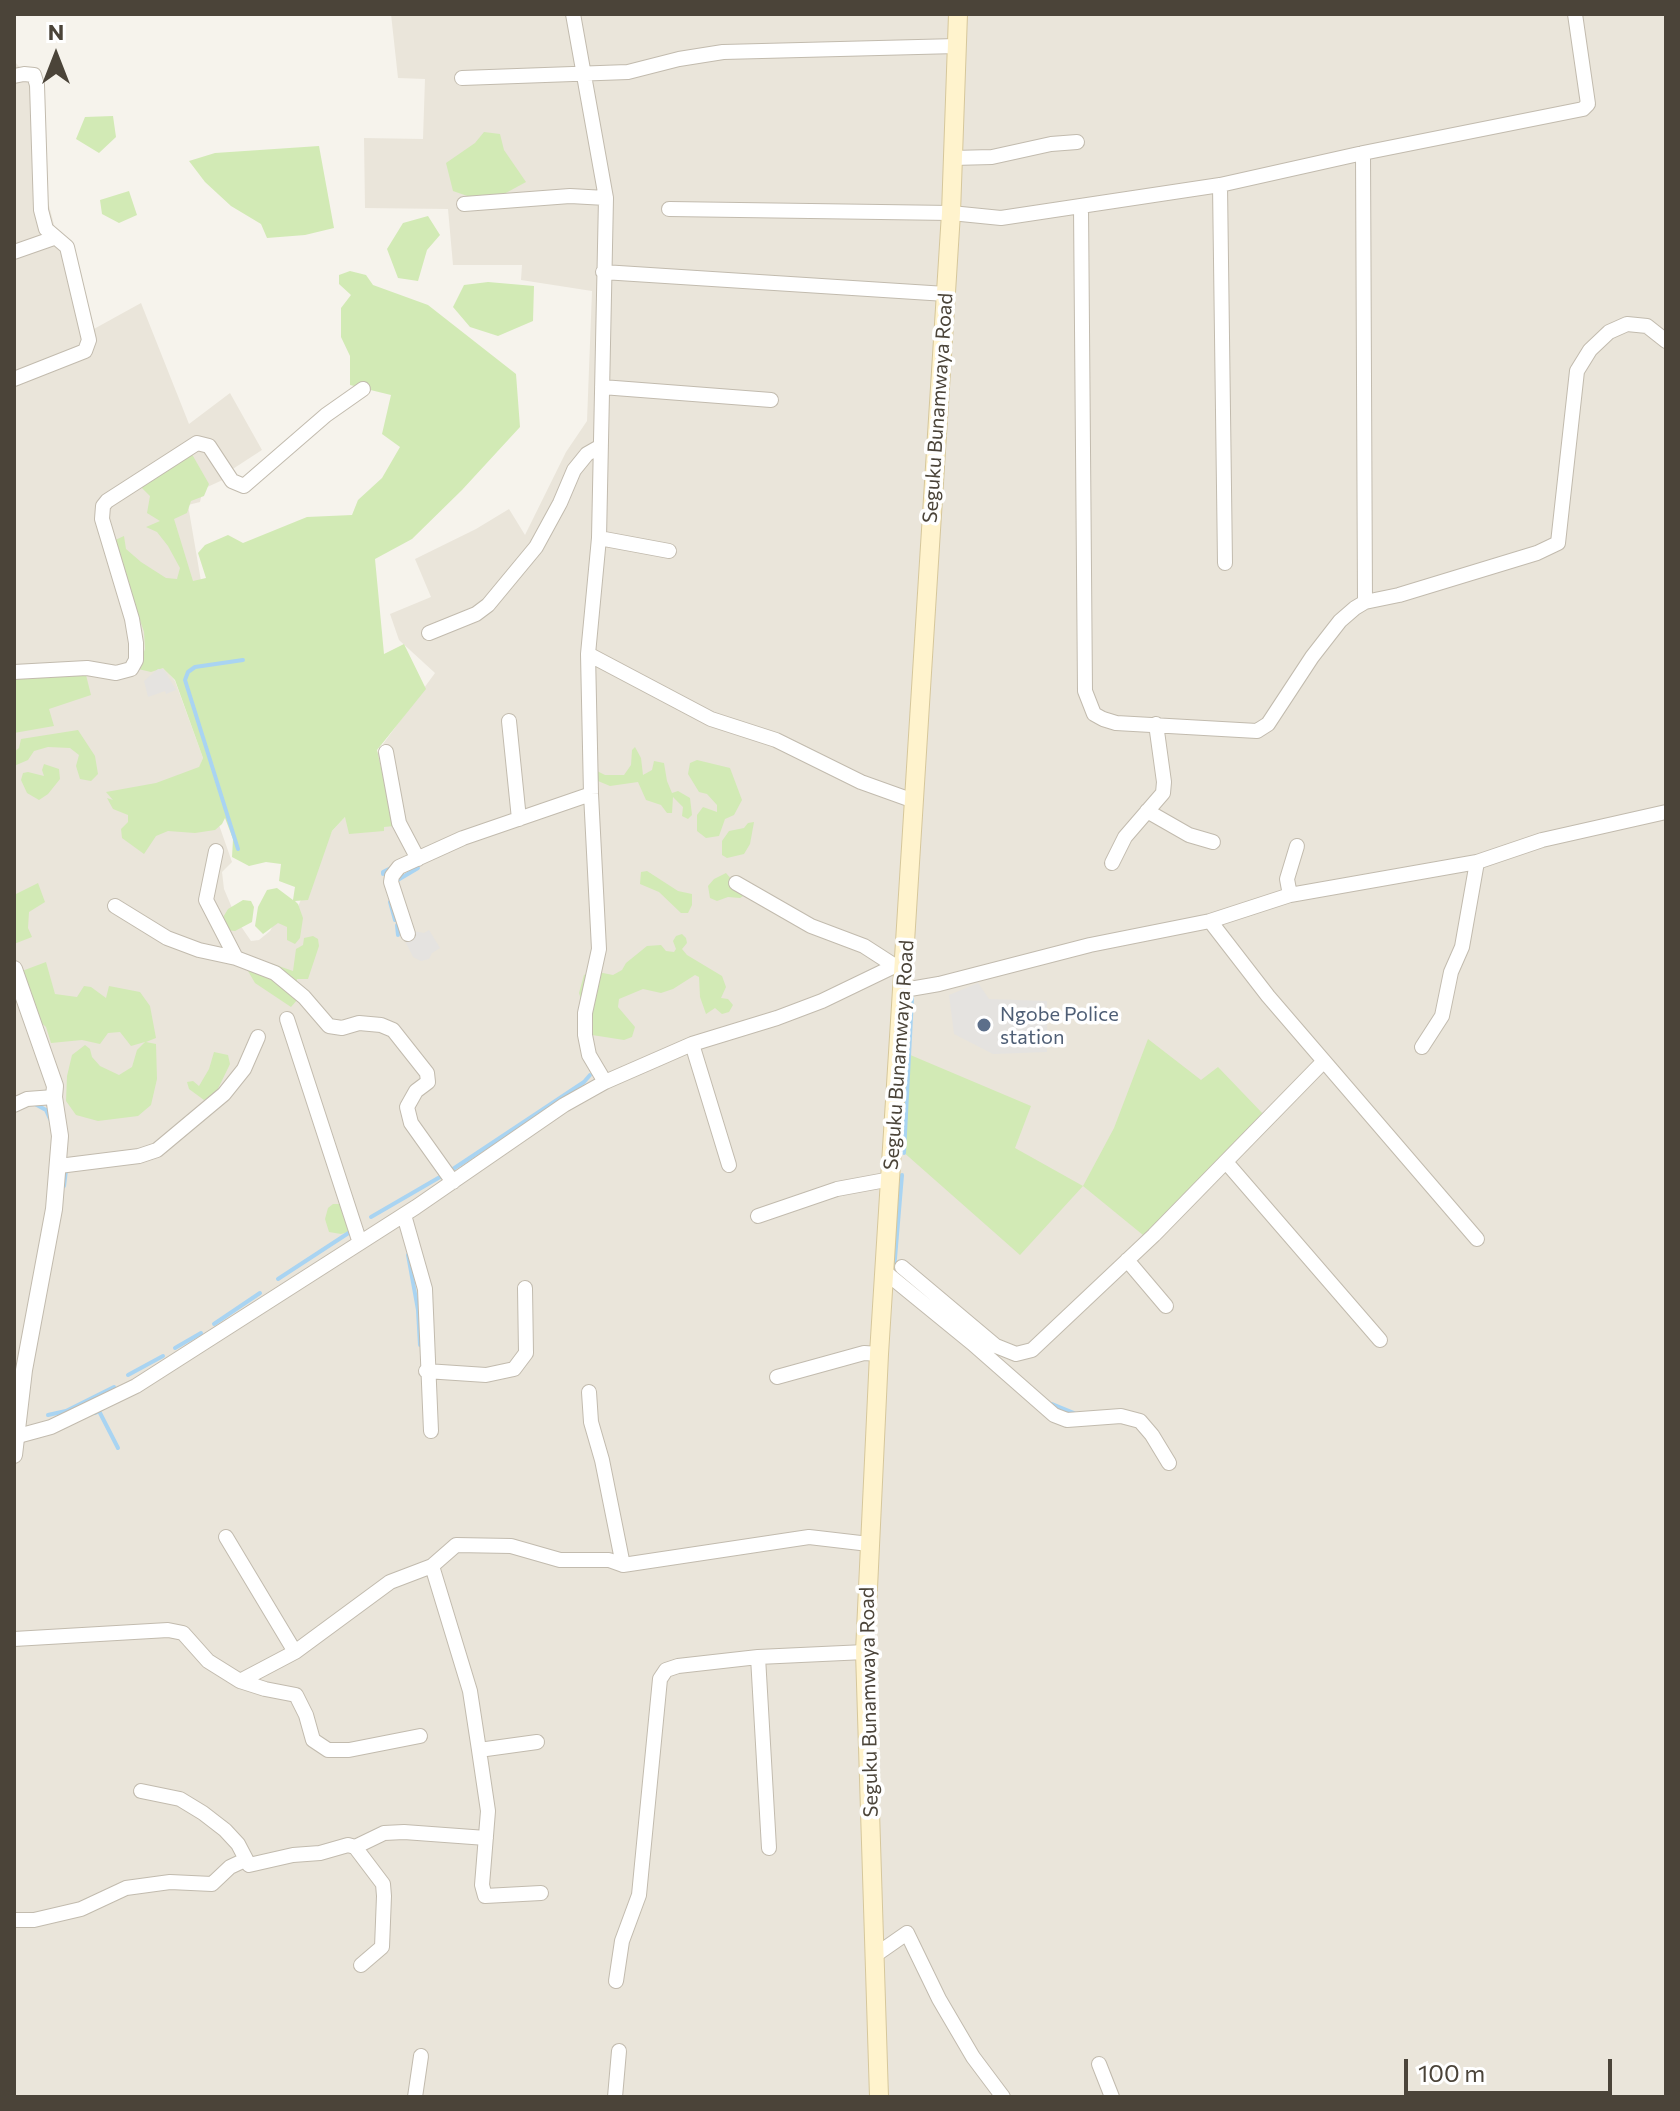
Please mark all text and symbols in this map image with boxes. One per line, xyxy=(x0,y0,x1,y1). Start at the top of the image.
north arrow xyxy=(16,16,96,96)
text: N xyxy=(48,18,64,45)
street label: Seguku Bunamwaya Road xyxy=(918,292,958,524)
street label: Seguku Bunamwaya Road xyxy=(879,939,919,1171)
place label: Ngobe Police station xyxy=(1000,1002,1119,1049)
marker: Ngobe Police station xyxy=(975,1016,993,1034)
street label: Seguku Bunamwaya Road xyxy=(855,1587,883,1817)
scale bar xyxy=(1408,2043,1616,2093)
text: 100 m xyxy=(1418,2058,1485,2087)

